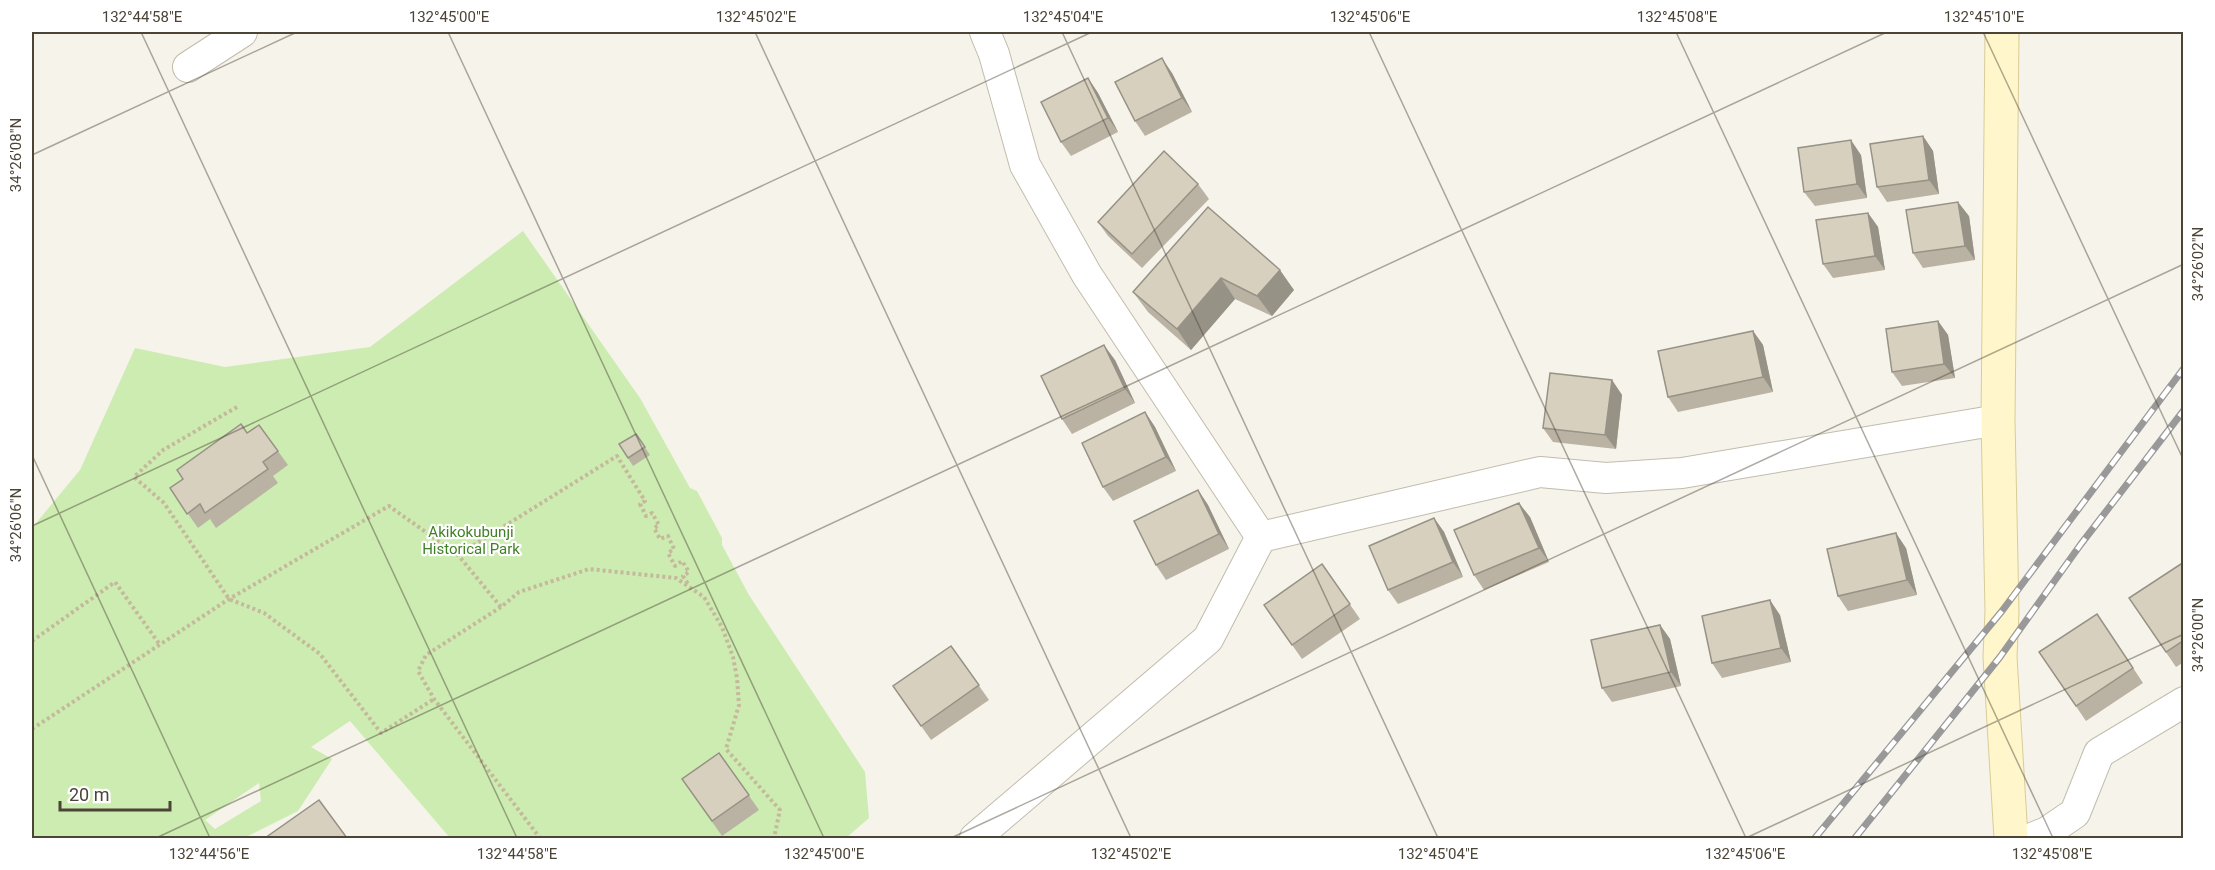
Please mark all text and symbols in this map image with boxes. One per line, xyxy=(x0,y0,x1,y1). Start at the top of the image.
text: 132°44'58"E xyxy=(102,8,183,26)
text: 132°45'00"E xyxy=(409,8,490,26)
text: 132°45'02"E xyxy=(716,8,797,26)
text: 132°45'04"E xyxy=(1023,8,1104,26)
text: 132°45'06"E xyxy=(1330,8,1411,26)
text: 132°45'08"E xyxy=(1637,8,1718,26)
text: 132°45'10"E xyxy=(1944,8,2025,26)
text: 34°26'08"N xyxy=(7,118,25,192)
text: 34°26'02"N xyxy=(2189,227,2207,301)
text: 34°26'06"N xyxy=(7,488,25,562)
park label: Akikokubunji Historical Park xyxy=(422,523,520,558)
text: 34°26'00"N xyxy=(2189,598,2207,672)
scale bar xyxy=(60,774,170,812)
text: 20 m xyxy=(69,784,109,805)
text: 132°44'56"E xyxy=(169,845,250,863)
text: 132°44'58"E xyxy=(477,845,558,863)
text: 132°45'00"E xyxy=(784,845,865,863)
text: 132°45'02"E xyxy=(1091,845,1172,863)
text: 132°45'04"E xyxy=(1398,845,1479,863)
text: 132°45'06"E xyxy=(1705,845,1786,863)
text: 132°45'08"E xyxy=(2012,845,2093,863)

